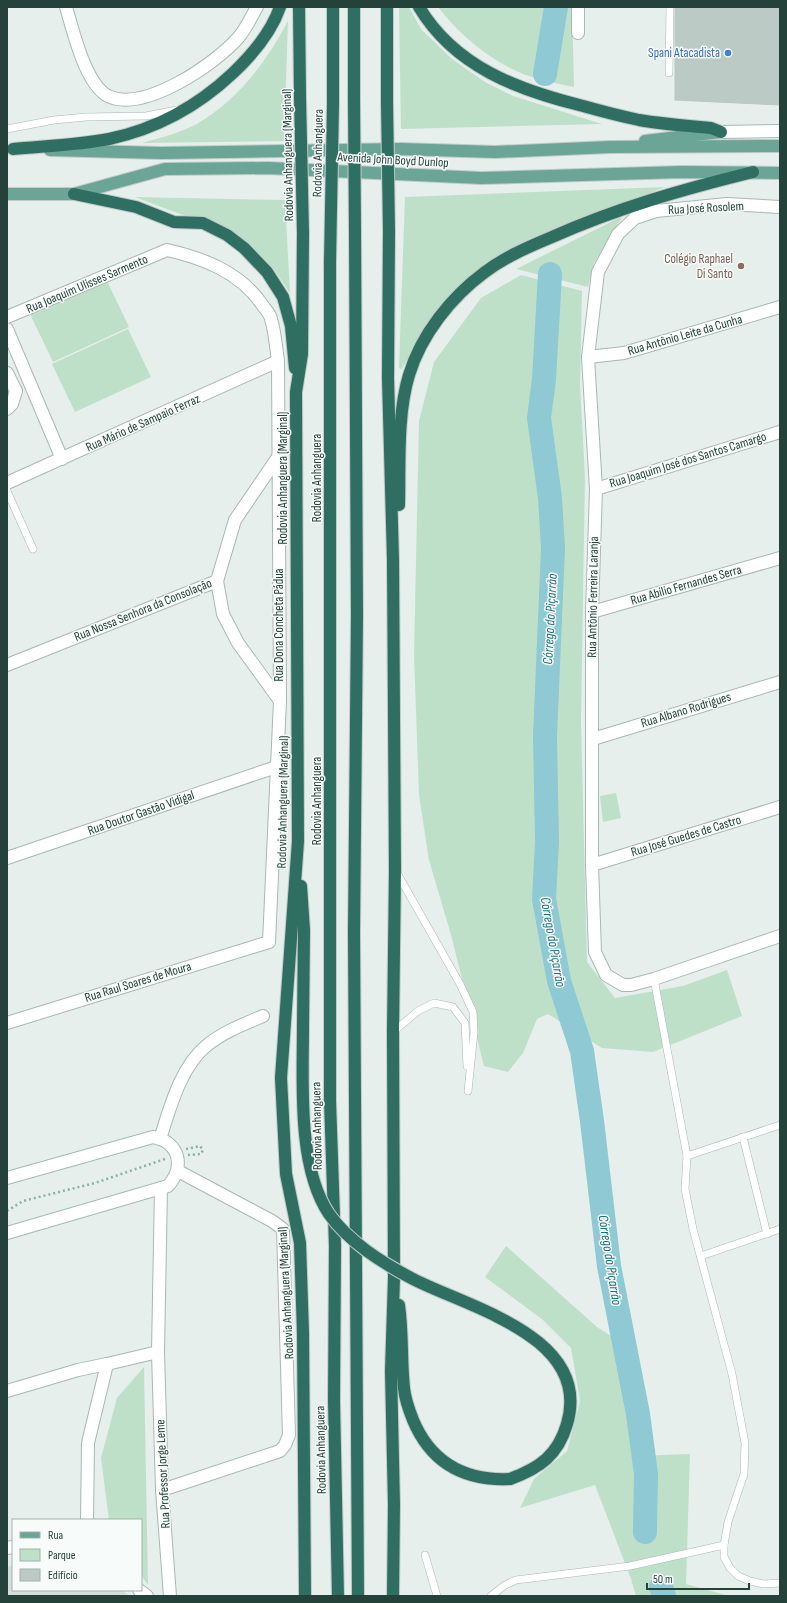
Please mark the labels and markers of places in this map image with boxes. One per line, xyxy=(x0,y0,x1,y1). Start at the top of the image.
place label: Spani Atacadista xyxy=(648,45,720,61)
marker: Spani Atacadista xyxy=(723,48,733,58)
place label: Colégio Raphael Di Santo xyxy=(664,251,733,282)
marker: Colégio Raphael Di Santo xyxy=(736,261,746,271)

